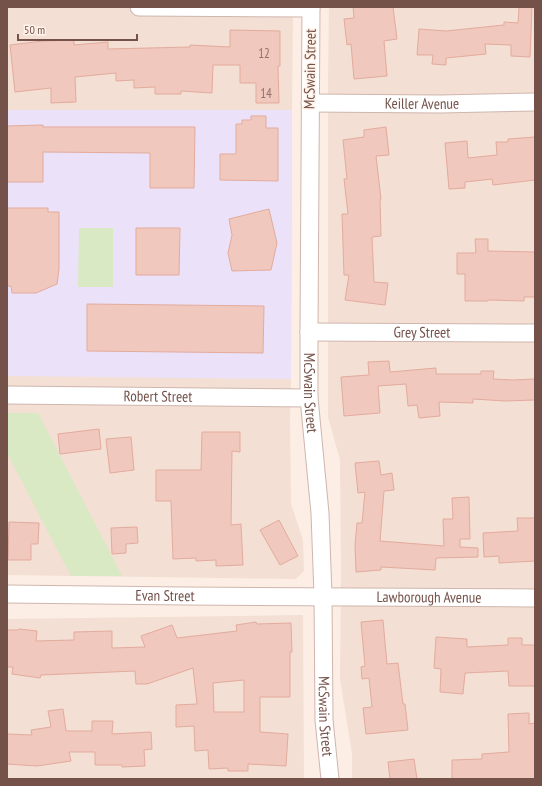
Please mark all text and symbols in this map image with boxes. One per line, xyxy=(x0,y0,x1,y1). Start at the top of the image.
scale bar xyxy=(18,16,137,42)
text: 50 m xyxy=(24,22,45,37)
street label: McSwain Street xyxy=(299,29,320,109)
house number: 12 xyxy=(258,45,270,62)
house number: 14 xyxy=(260,85,272,102)
street label: Keiller Avenue xyxy=(385,94,459,113)
street label: Grey Street xyxy=(393,322,451,342)
street label: McSwain Street xyxy=(300,353,322,434)
street label: Robert Street xyxy=(124,386,192,406)
street label: Evan Street xyxy=(135,585,195,605)
street label: Lawborough Avenue xyxy=(376,587,481,607)
street label: McSwain Street xyxy=(315,676,338,757)

